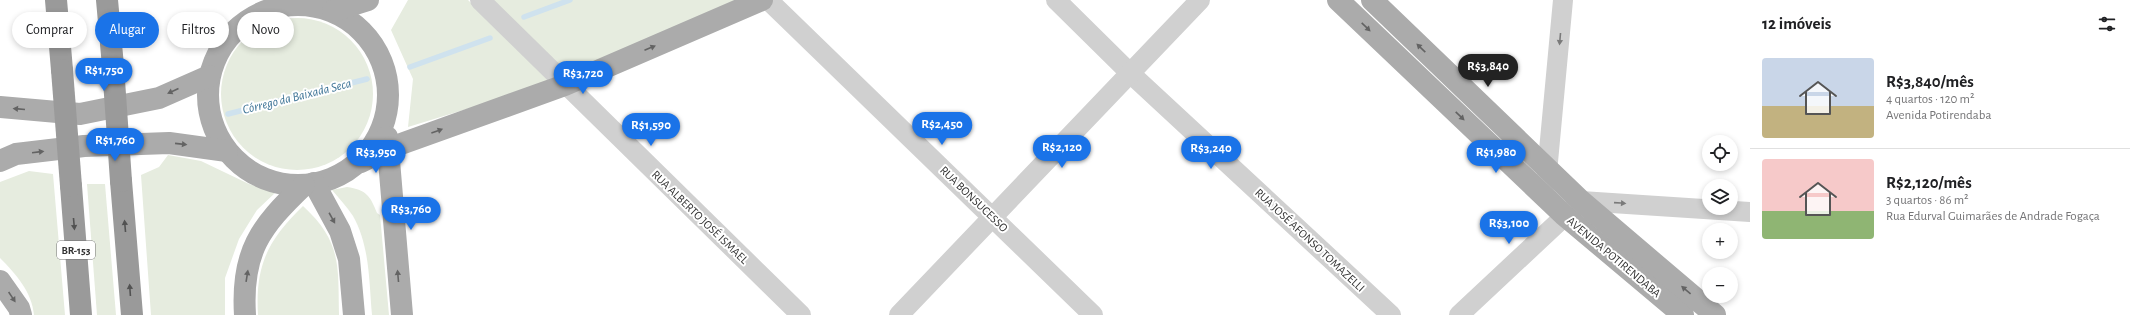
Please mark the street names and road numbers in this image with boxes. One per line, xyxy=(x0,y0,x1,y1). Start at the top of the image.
street label: RUA BONSUCESSO xyxy=(938,164,1010,235)
street label: RUA ALBERTO JOSÉ ISMAEL xyxy=(650,167,751,266)
street label: RUA JOSÉ AFONSO TOMAZELLI xyxy=(1253,185,1368,294)
street label: AVENIDA POTIRENDABA xyxy=(1565,214,1663,300)
road number: BR-153 xyxy=(57,241,95,259)

